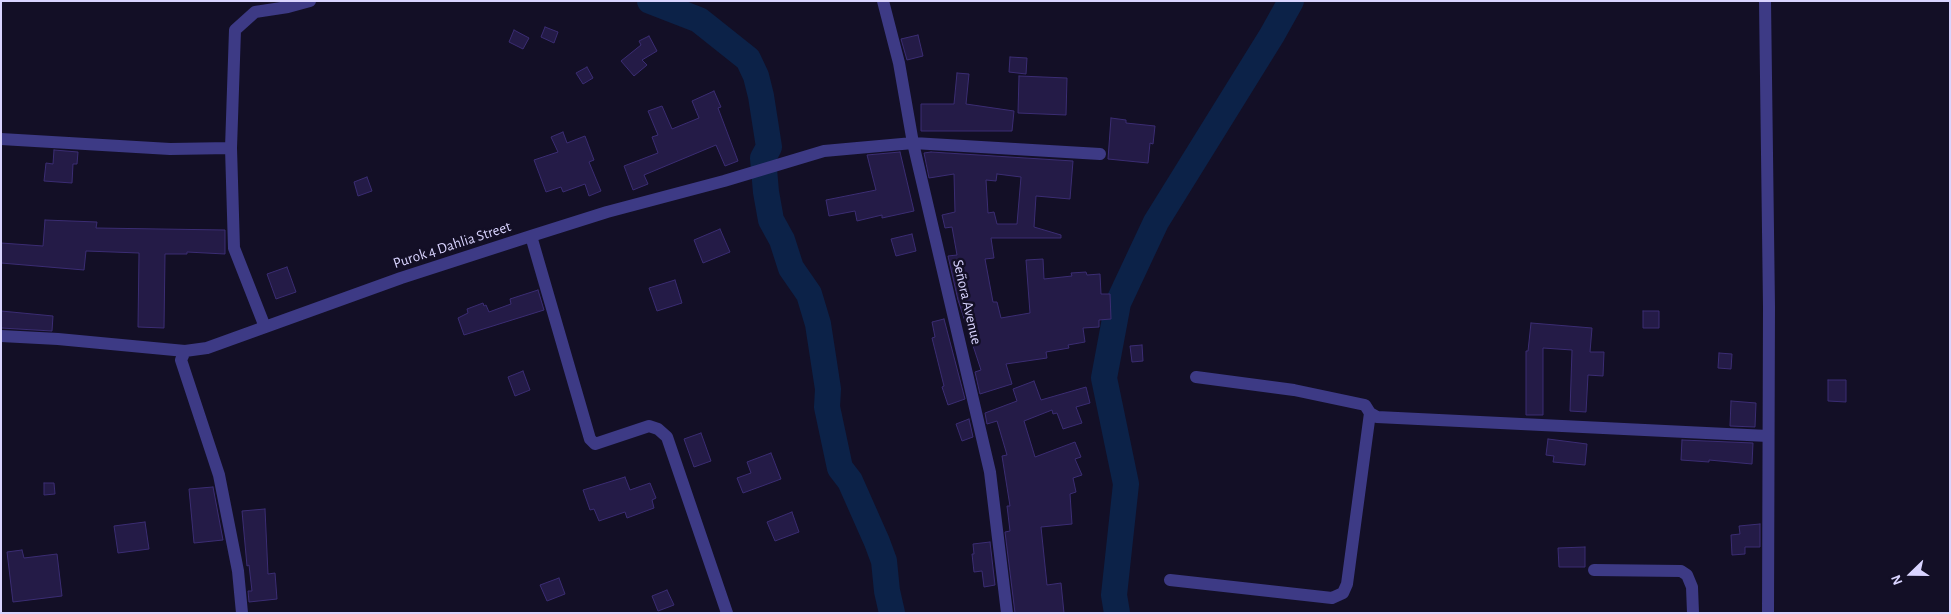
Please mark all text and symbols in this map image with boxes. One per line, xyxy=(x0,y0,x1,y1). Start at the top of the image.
street label: Purok 4 Dahlia Street xyxy=(391,217,513,273)
street label: Señora Avenue xyxy=(949,258,985,346)
north arrow xyxy=(1886,549,1936,599)
text: N xyxy=(1889,572,1905,587)

